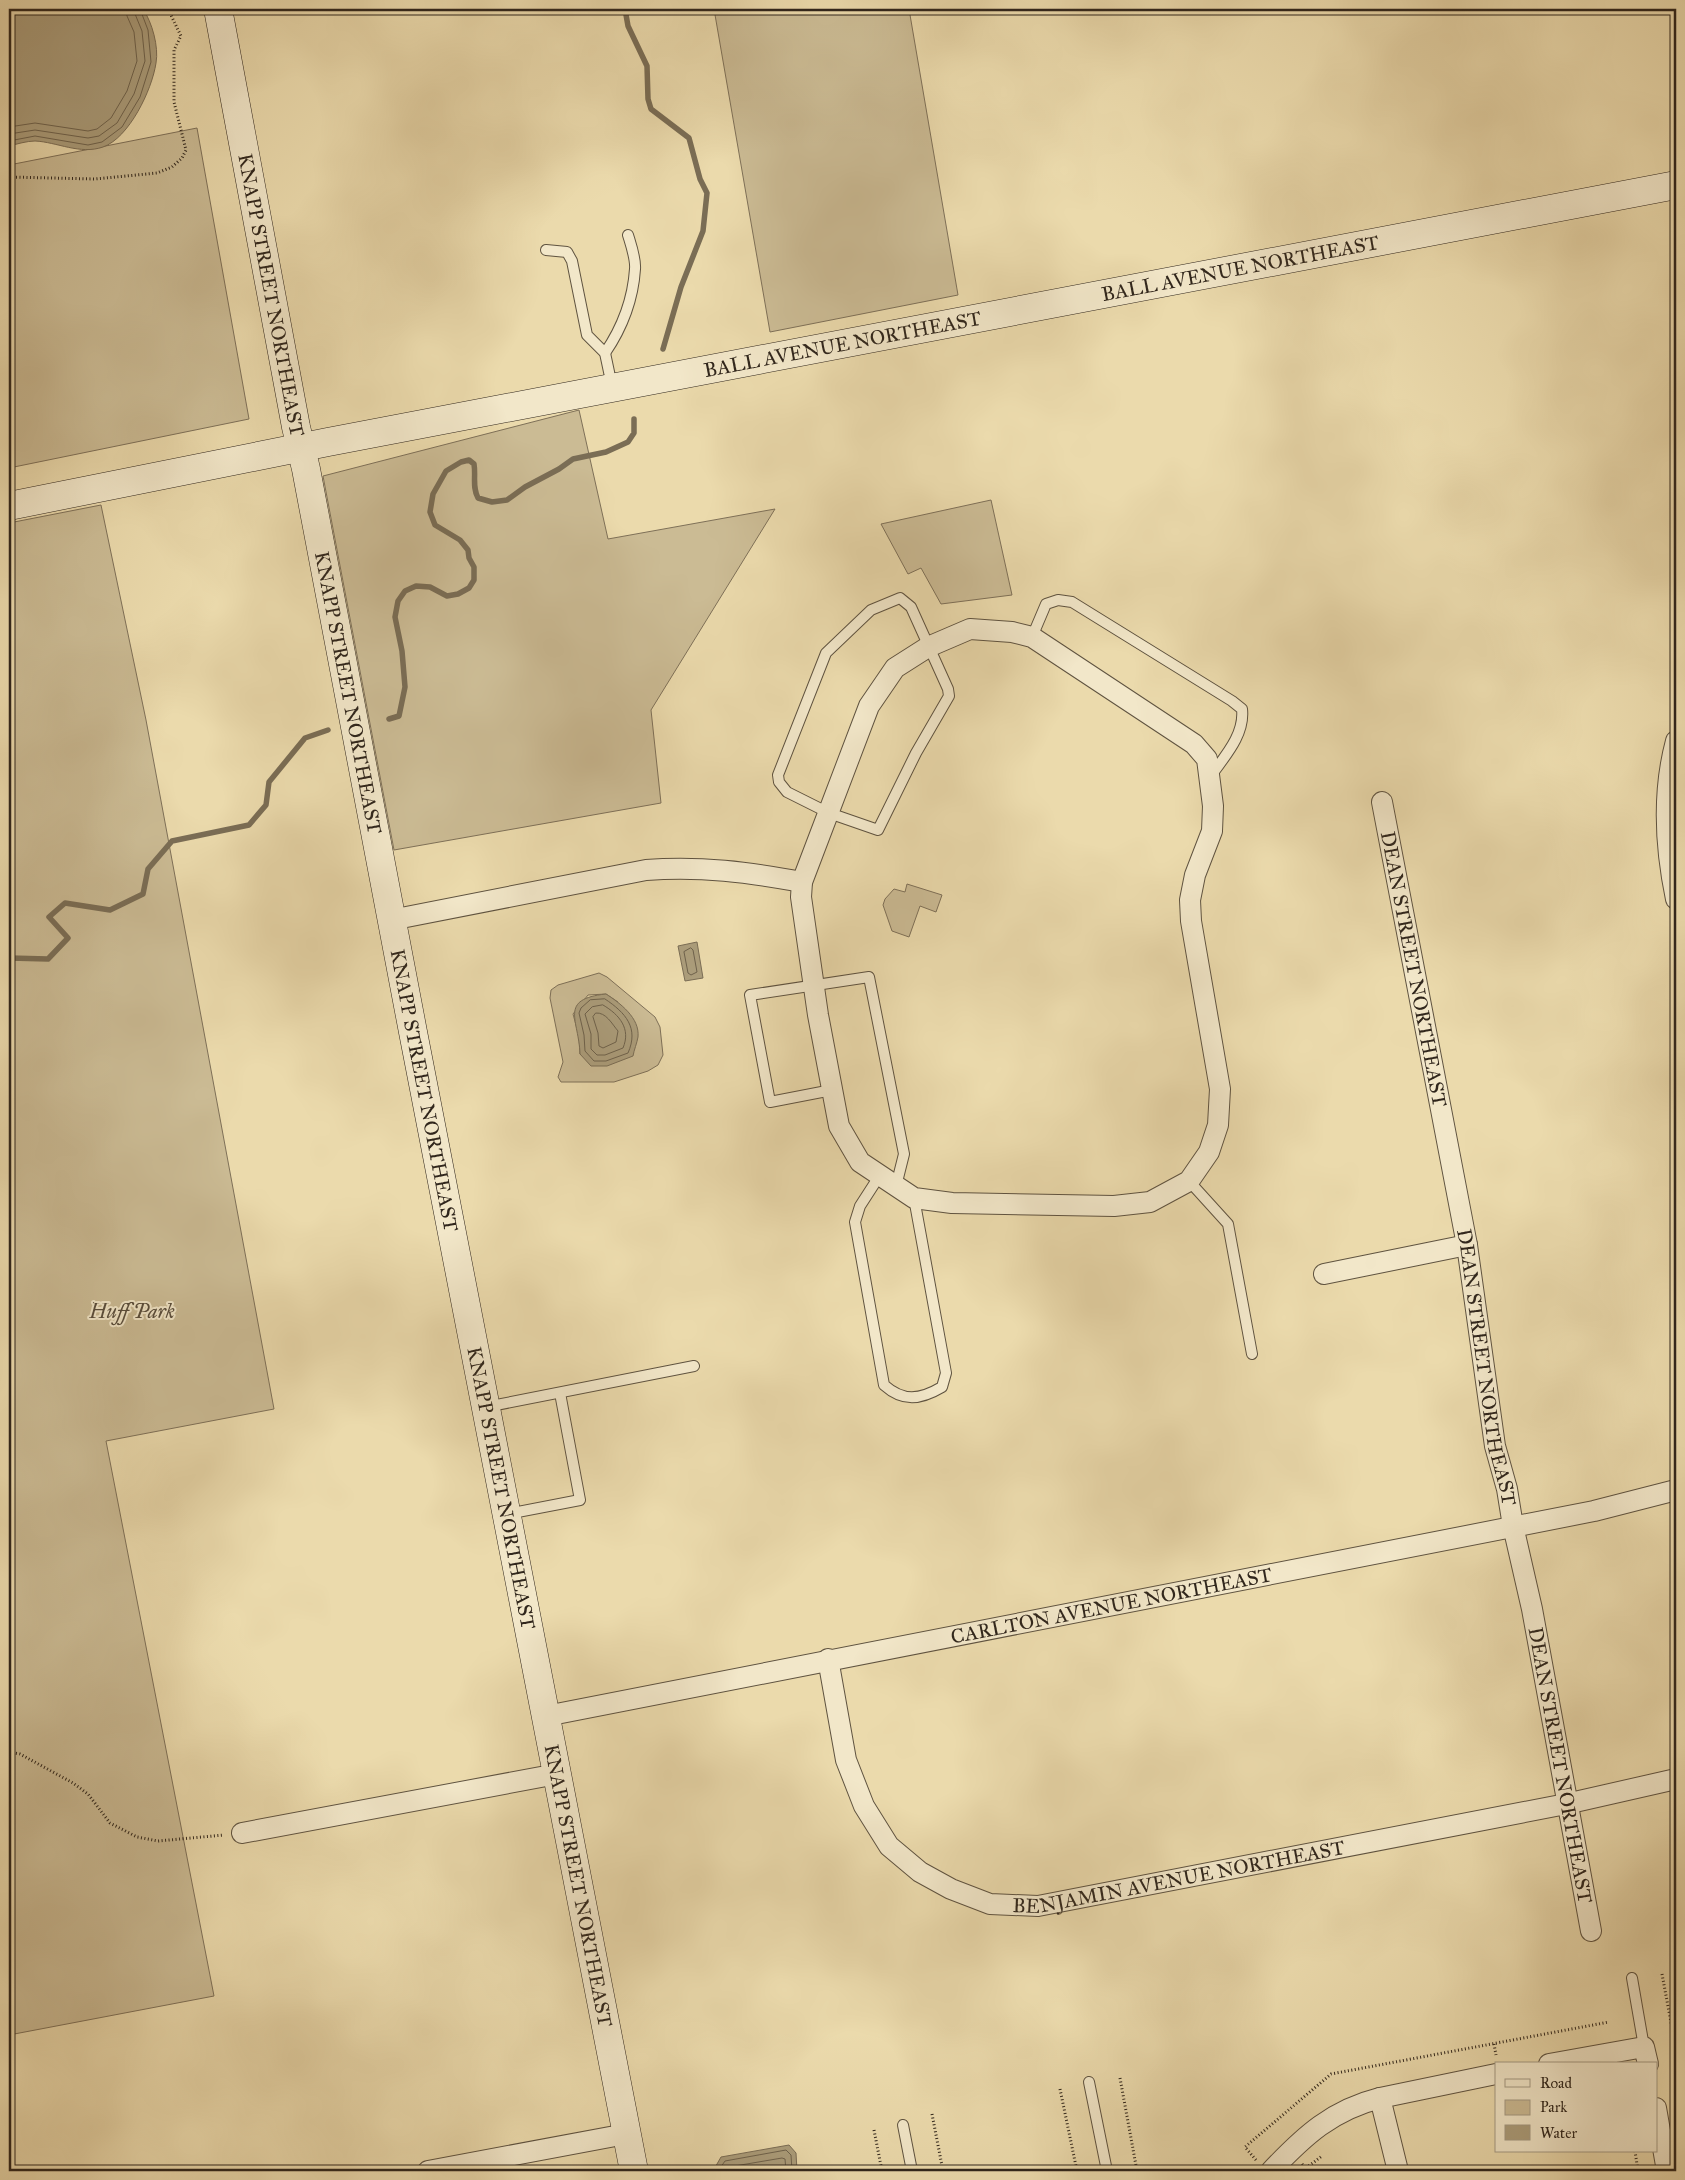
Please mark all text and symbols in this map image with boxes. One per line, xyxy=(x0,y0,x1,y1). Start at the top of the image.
street label: KNAPP STREET NORTHEAST xyxy=(233,152,310,439)
street label: BALL AVENUE NORTHEAST xyxy=(1100,230,1381,306)
street label: BALL AVENUE NORTHEAST xyxy=(702,306,983,382)
street label: KNAPP STREET NORTHEAST xyxy=(310,549,387,836)
street label: DEAN STREET NORTHEAST xyxy=(1376,829,1452,1109)
street label: KNAPP STREET NORTHEAST xyxy=(385,947,464,1234)
street label: DEAN STREET NORTHEAST xyxy=(1452,1227,1522,1507)
park label: Huff Park xyxy=(88,1299,175,1326)
street label: KNAPP STREET NORTHEAST xyxy=(462,1345,541,1632)
street label: CARLTON AVENUE NORTHEAST xyxy=(949,1562,1274,1649)
street label: DEAN STREET NORTHEAST xyxy=(1524,1625,1598,1905)
street label: KNAPP STREET NORTHEAST xyxy=(539,1742,618,2029)
street label: BENJAMIN AVENUE NORTHEAST xyxy=(1012,1835,1347,1918)
legend xyxy=(1495,2062,1658,2152)
text: Road xyxy=(1540,2074,1572,2092)
text: Park xyxy=(1540,2098,1567,2116)
text: Water xyxy=(1540,2124,1577,2142)

